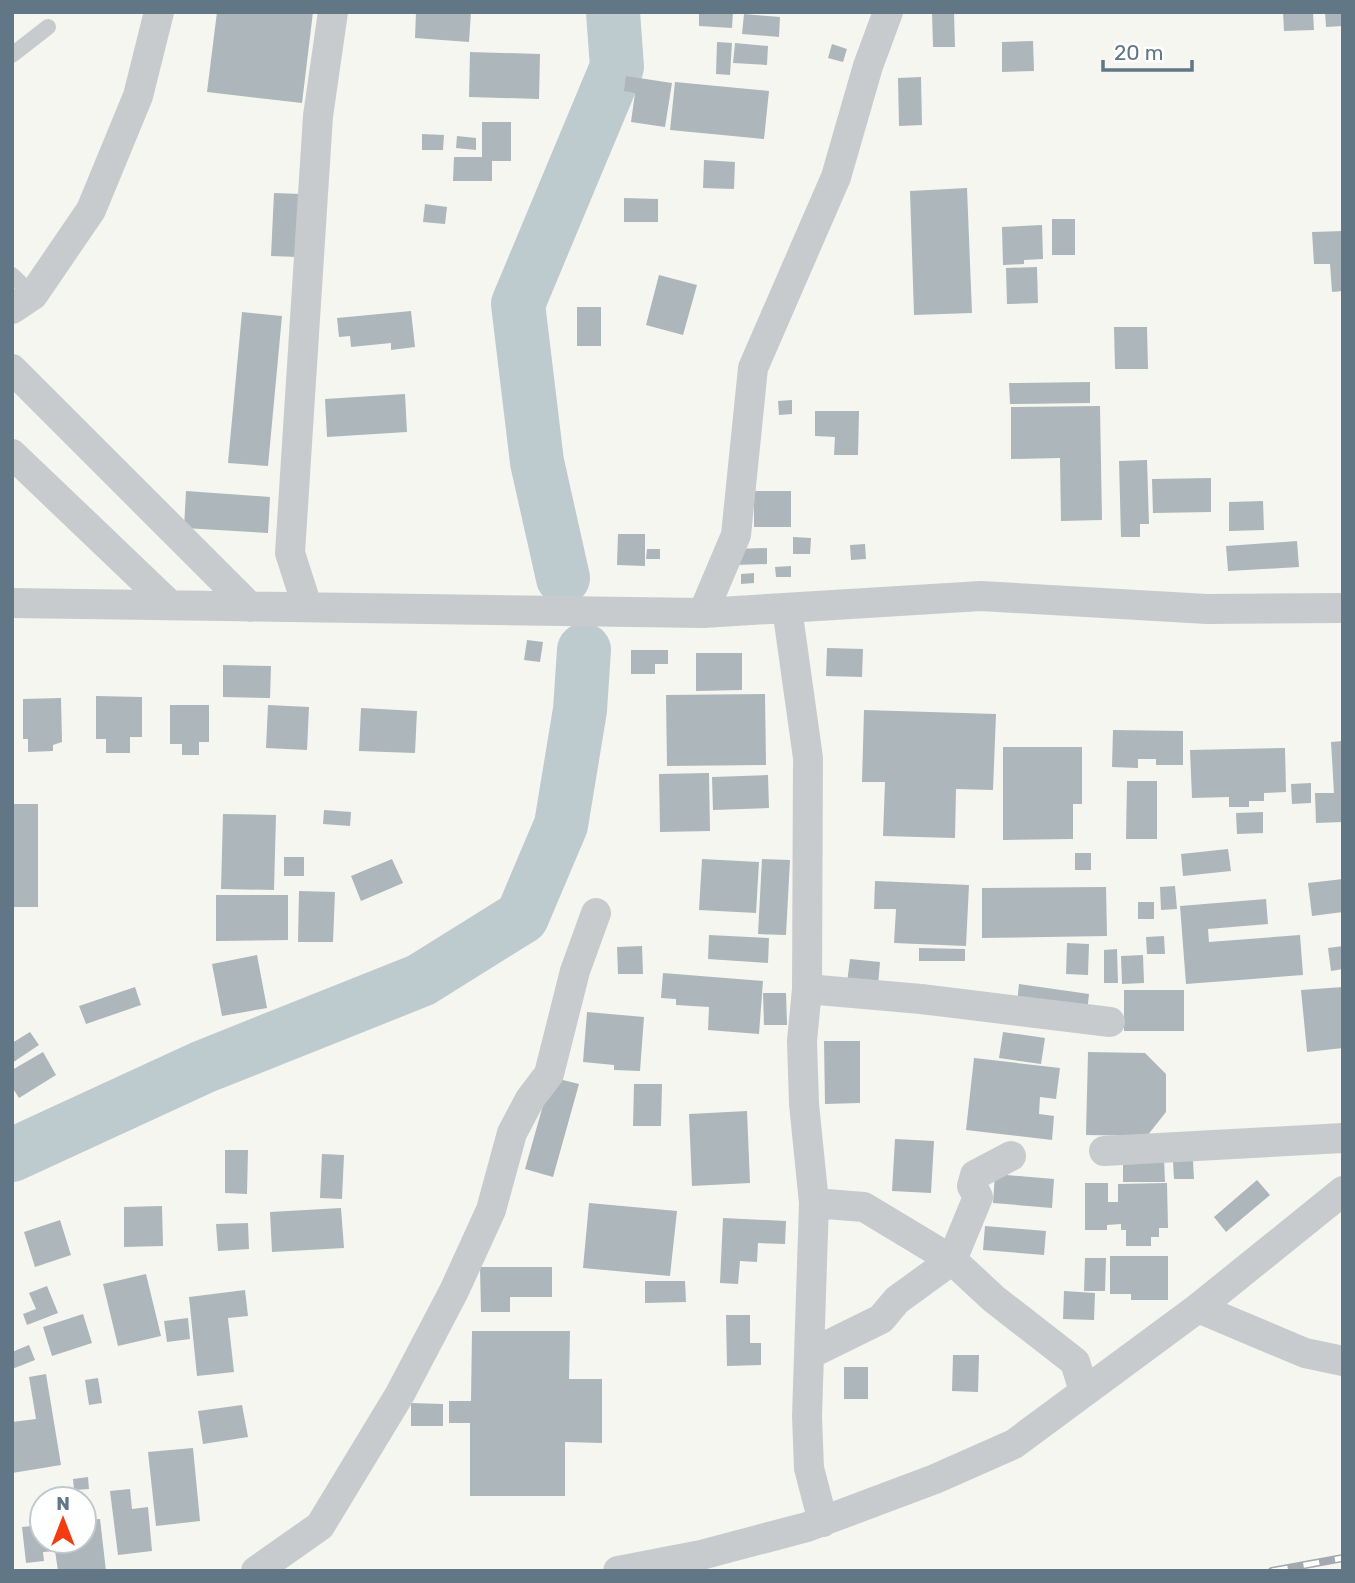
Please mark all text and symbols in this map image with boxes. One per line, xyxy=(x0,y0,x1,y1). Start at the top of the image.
scale bar xyxy=(1103,28,1192,72)
text: 20 m xyxy=(1114,40,1163,65)
north arrow xyxy=(28,1485,98,1555)
text: N xyxy=(56,1492,70,1515)

